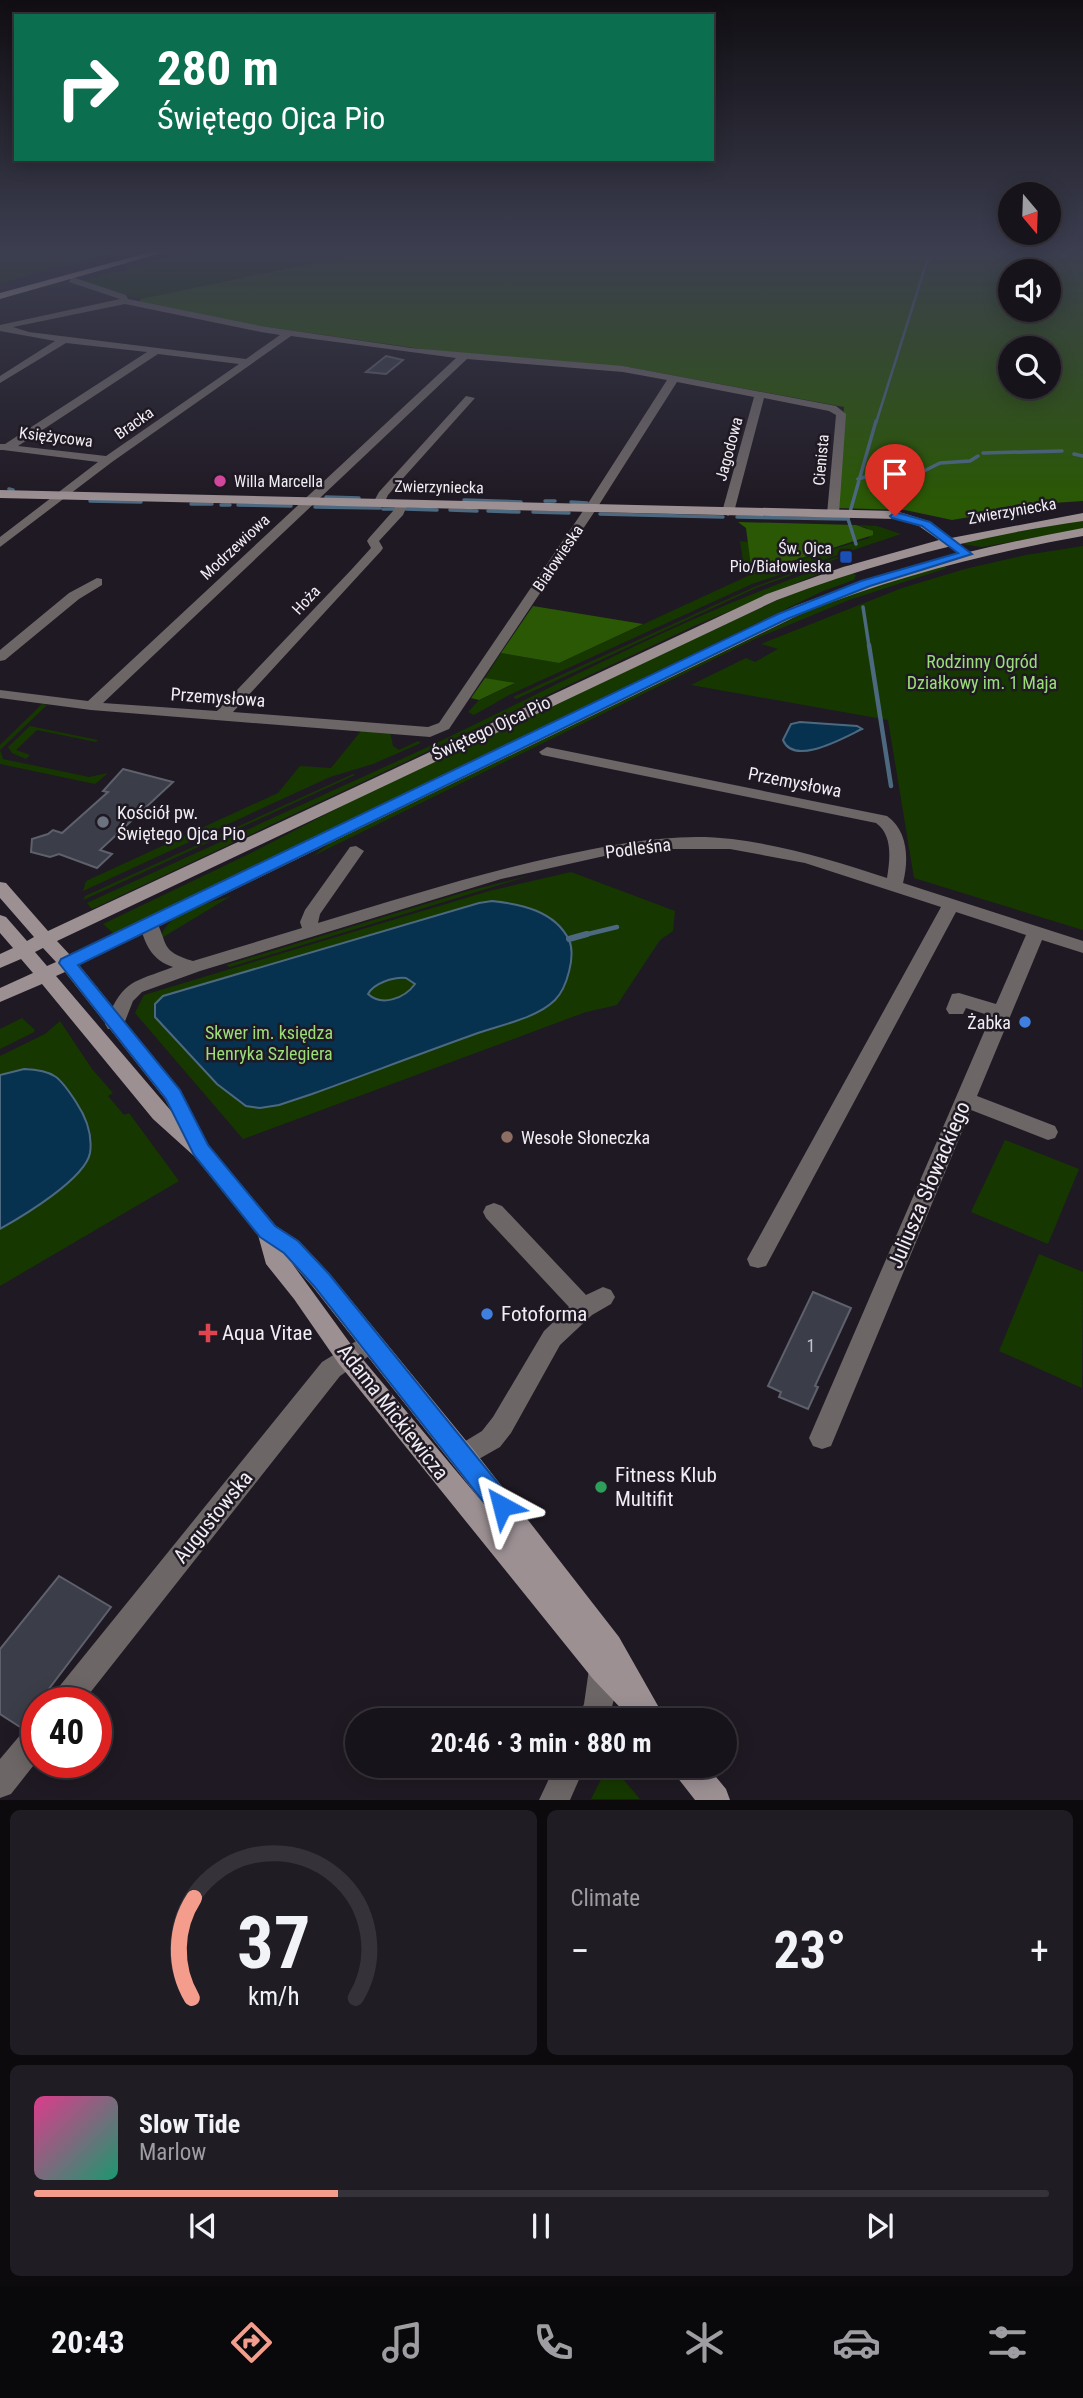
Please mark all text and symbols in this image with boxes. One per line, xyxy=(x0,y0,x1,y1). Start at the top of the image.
text: 280 m xyxy=(157,40,279,97)
icon: right xyxy=(42,42,133,133)
text: Świętego Ojca Pio xyxy=(157,99,385,137)
north arrow xyxy=(998,182,1060,245)
map controls xyxy=(998,182,1061,399)
button: sound xyxy=(998,259,1061,322)
button: search xyxy=(998,336,1061,399)
street label: Bracka xyxy=(111,403,157,443)
street label: Jagodowa xyxy=(711,415,747,483)
street label: Księżycowa xyxy=(18,423,94,451)
street label: Cienista xyxy=(809,434,833,486)
pin xyxy=(865,444,925,516)
icon: arrive xyxy=(876,455,914,493)
place label: Willa Marcella xyxy=(234,472,323,491)
marker: Willa Marcella xyxy=(212,473,228,489)
street label: Zwierzyniecka xyxy=(394,477,484,497)
street label: Zwierzyniecka xyxy=(966,494,1058,528)
street label: Modrzewiowa xyxy=(197,510,273,584)
street label: Białowieska xyxy=(529,521,587,595)
place label: Św. Ojca Pio/Białowieska xyxy=(730,539,832,576)
marker: Św. Ojca Pio/Białowieska xyxy=(838,549,854,565)
street label: Hoża xyxy=(288,582,324,618)
park label: Rodzinny Ogród Działkowy im. 1 Maja xyxy=(907,651,1057,693)
street label: Przemysłowa xyxy=(170,683,266,711)
street label: Świętego Ojca Pio xyxy=(428,691,554,765)
street label: Przemysłowa xyxy=(746,763,844,801)
place label: Kościół pw. Świętego Ojca Pio xyxy=(117,802,245,844)
marker: Kościół pw. Świętego Ojca Pio xyxy=(95,814,111,830)
street label: Podleśna xyxy=(604,834,672,862)
place label: Żabka xyxy=(967,1012,1011,1033)
marker: Żabka xyxy=(1017,1014,1033,1030)
park label: Skwer im. księdza Henryka Szlegiera xyxy=(205,1022,333,1064)
street label: Juliusza Słowackiego xyxy=(883,1098,975,1272)
place label: Wesołe Słoneczka xyxy=(521,1127,650,1148)
marker: Wesołe Słoneczka xyxy=(499,1129,515,1145)
place label: Fotoforma xyxy=(501,1302,587,1326)
marker: Fotoforma xyxy=(479,1306,495,1322)
place label: Aqua Vitae xyxy=(222,1321,313,1345)
marker: Aqua Vitae xyxy=(200,1325,216,1341)
house number: 1 xyxy=(807,1335,815,1356)
street label: Adama Mickiewicza xyxy=(333,1340,453,1484)
place label: Fitness Klub Multifit xyxy=(615,1463,717,1511)
street label: Augustowska xyxy=(169,1466,257,1568)
position arrow xyxy=(465,1469,539,1543)
marker: Fitness Klub Multifit xyxy=(593,1479,609,1495)
speed limit sign: 40 xyxy=(21,1687,112,1778)
text: 20:46 · 3 min · 880 m xyxy=(431,1728,651,1758)
text: Climate xyxy=(571,1885,640,1912)
text: 37 xyxy=(236,1901,310,1987)
text: 23° xyxy=(773,1920,846,1981)
text: − xyxy=(571,1929,590,1973)
text: + xyxy=(1030,1929,1049,1973)
text: km/h xyxy=(248,1982,299,2011)
text: Slow Tide xyxy=(139,2109,240,2139)
text: Marlow xyxy=(139,2139,206,2166)
icon: previous xyxy=(184,2207,222,2245)
icon: pause xyxy=(522,2207,560,2245)
icon: next xyxy=(861,2207,899,2245)
icon: directions xyxy=(227,2318,276,2367)
icon: music xyxy=(378,2318,427,2367)
icon: phone xyxy=(529,2318,578,2367)
icon: climate xyxy=(680,2318,729,2367)
icon: car xyxy=(832,2318,881,2367)
icon: filters xyxy=(983,2318,1032,2367)
text: 20:43 xyxy=(51,2323,125,2361)

